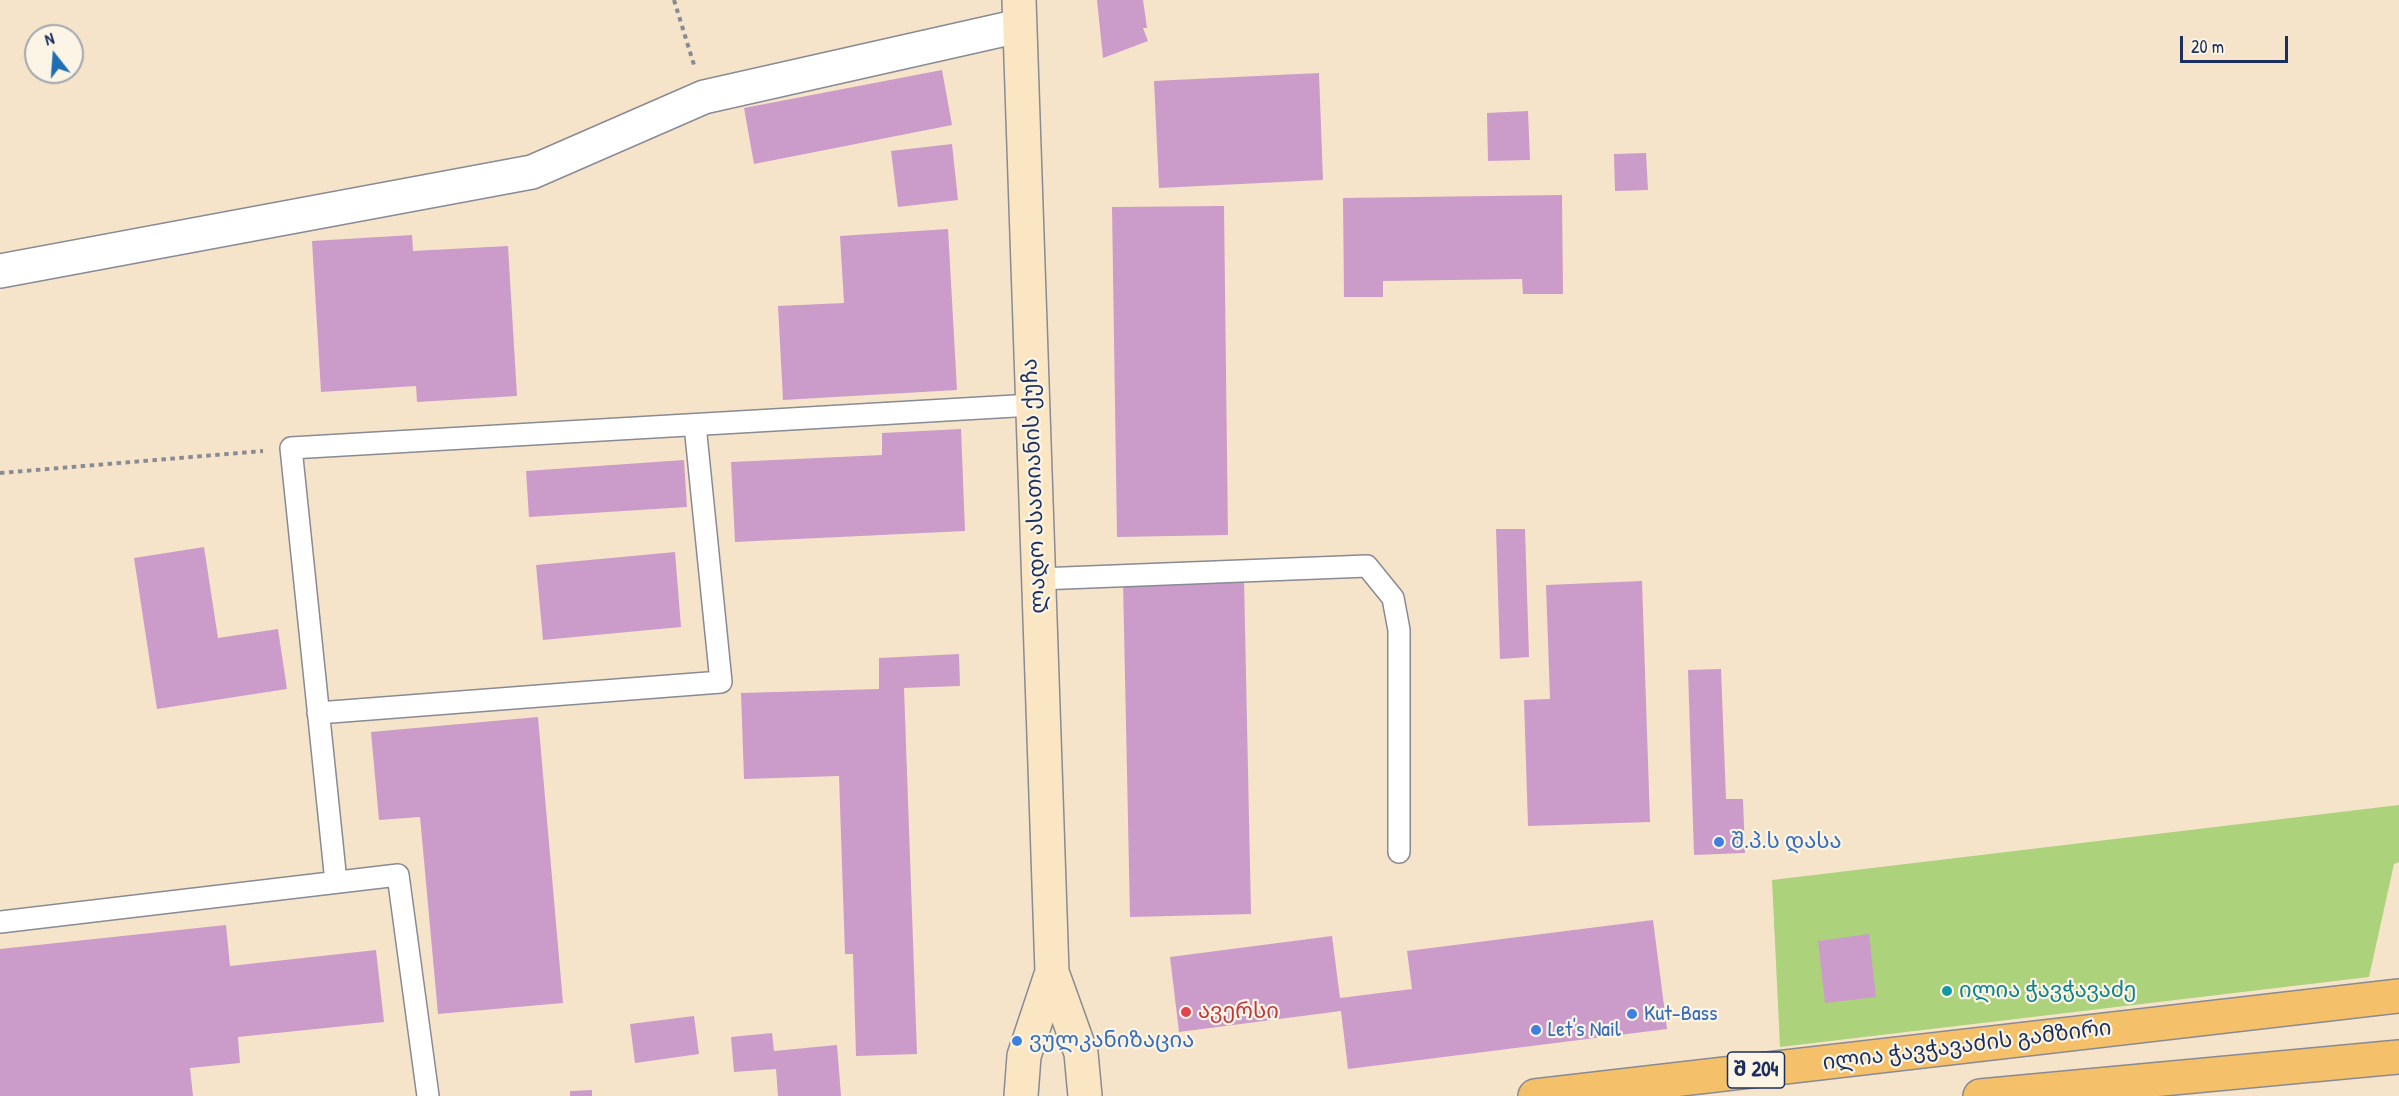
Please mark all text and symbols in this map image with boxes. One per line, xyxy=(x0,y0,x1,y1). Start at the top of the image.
north arrow xyxy=(24,24,84,84)
scale bar xyxy=(2183,24,2291,62)
text: N xyxy=(42,27,57,50)
text: 20 m xyxy=(2191,34,2224,59)
street label: ლადო ასათიანის ქუჩა xyxy=(1017,358,1053,614)
place label: შ.პ.ს დასა xyxy=(1731,829,1842,855)
marker: შ.პ.ს დასა xyxy=(1712,835,1726,849)
place label: ილია ჭავჭავაძე xyxy=(1959,978,2137,1004)
marker: ილია ჭავჭავაძე xyxy=(1940,984,1954,998)
place label: ავერსი xyxy=(1198,999,1279,1025)
place label: Kut-Bass xyxy=(1644,1001,1717,1027)
marker: ავერსი xyxy=(1179,1005,1193,1019)
marker: Kut-Bass xyxy=(1625,1007,1639,1021)
street label: ილია ჭავჭავაძის გამზირი xyxy=(1821,1015,2113,1077)
place label: Let's Nail xyxy=(1548,1017,1621,1043)
marker: Let's Nail xyxy=(1529,1023,1543,1037)
place label: ვულკანიზაცია xyxy=(1029,1028,1194,1054)
marker: ვულკანიზაცია xyxy=(1010,1034,1024,1048)
road number: შ 204 xyxy=(1728,1052,1784,1088)

